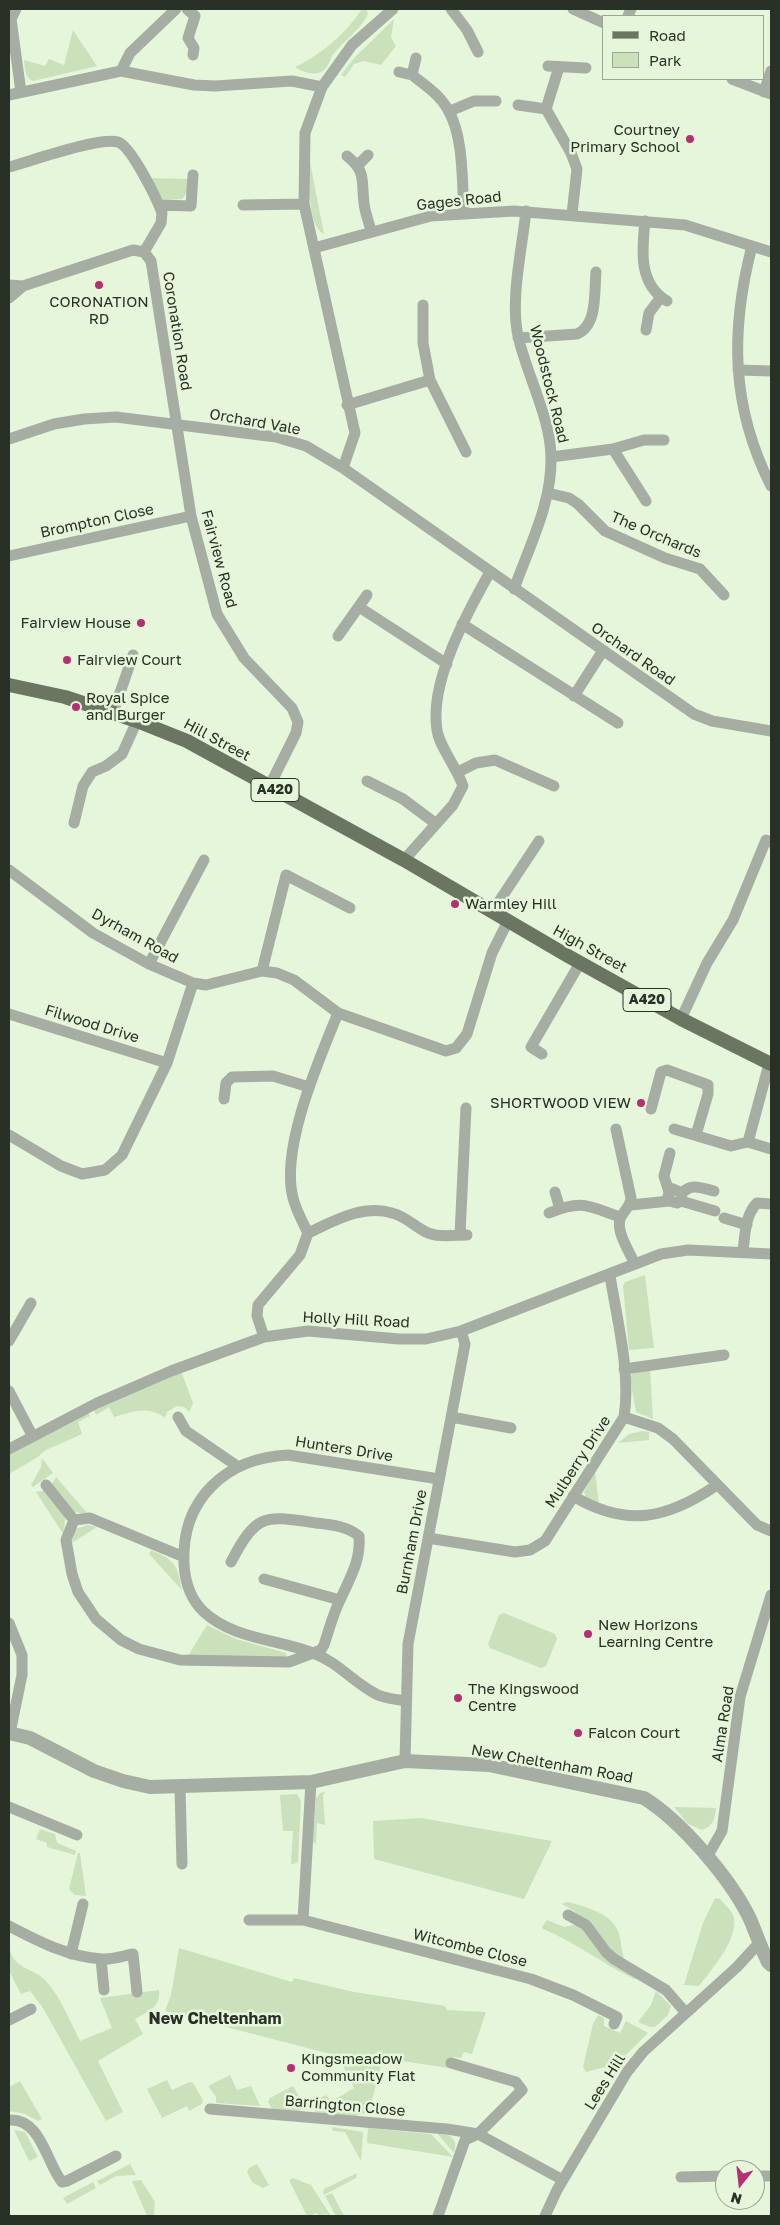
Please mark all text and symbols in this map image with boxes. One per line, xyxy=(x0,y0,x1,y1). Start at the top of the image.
legend xyxy=(602,15,765,80)
text: Road xyxy=(649,26,686,44)
text: Park xyxy=(649,51,681,69)
place label: Courtney Primary School xyxy=(570,121,680,156)
marker: Courtney Primary School xyxy=(684,133,696,145)
street label: Gages Road xyxy=(416,188,502,214)
street label: Coronation Road xyxy=(159,270,195,392)
marker: CORONATION RD xyxy=(93,279,105,291)
place label: CORONATION RD xyxy=(49,293,149,328)
street label: Woodstock Road xyxy=(526,323,572,445)
street label: Orchard Vale xyxy=(208,405,302,439)
street label: Brompton Close xyxy=(39,500,155,542)
street label: Fairview Road xyxy=(197,508,241,610)
street label: The Orchards xyxy=(608,508,704,562)
place label: Fairview House xyxy=(21,614,131,632)
marker: Fairview House xyxy=(135,617,147,629)
street label: Orchard Road xyxy=(588,618,678,690)
place label: Fairview Court xyxy=(77,651,182,669)
marker: Fairview Court xyxy=(61,654,73,666)
place label: Royal Spice and Burger xyxy=(86,689,169,724)
marker: Royal Spice and Burger xyxy=(70,701,82,713)
street label: Hill Street xyxy=(180,715,254,765)
road number: A420 xyxy=(251,778,299,802)
place label: Warmley Hill xyxy=(465,895,557,913)
marker: Warmley Hill xyxy=(449,898,461,910)
street label: Dyrham Road xyxy=(89,905,181,967)
street label: High Street xyxy=(550,921,630,977)
road number: A420 xyxy=(623,988,671,1012)
street label: Filwood Drive xyxy=(43,1001,141,1047)
place label: SHORTWOOD VIEW xyxy=(490,1094,631,1112)
marker: SHORTWOOD VIEW xyxy=(635,1097,647,1109)
street label: Holly Hill Road xyxy=(302,1308,410,1332)
street label: Mulberry Drive xyxy=(542,1413,614,1511)
street label: Hunters Drive xyxy=(294,1432,394,1466)
street label: Burnham Drive xyxy=(393,1488,431,1596)
place label: New Horizons Learning Centre xyxy=(598,1616,713,1651)
marker: New Horizons Learning Centre xyxy=(582,1628,594,1640)
place label: The Kingswood Centre xyxy=(468,1680,579,1715)
street label: Alma Road xyxy=(708,1685,738,1763)
marker: The Kingswood Centre xyxy=(452,1692,464,1704)
place label: Falcon Court xyxy=(588,1724,680,1742)
marker: Falcon Court xyxy=(572,1727,584,1739)
street label: New Cheltenham Road xyxy=(470,1741,634,1787)
street label: Witcombe Close xyxy=(411,1925,529,1971)
district label: New Cheltenham xyxy=(149,2009,281,2029)
place label: Kingsmeadow Community Flat xyxy=(301,2050,416,2085)
street label: Lees Hill xyxy=(581,2051,629,2113)
marker: Kingsmeadow Community Flat xyxy=(285,2062,297,2074)
street label: Barrington Close xyxy=(284,2092,406,2120)
north arrow xyxy=(715,2160,765,2210)
text: N xyxy=(729,2189,743,2209)

